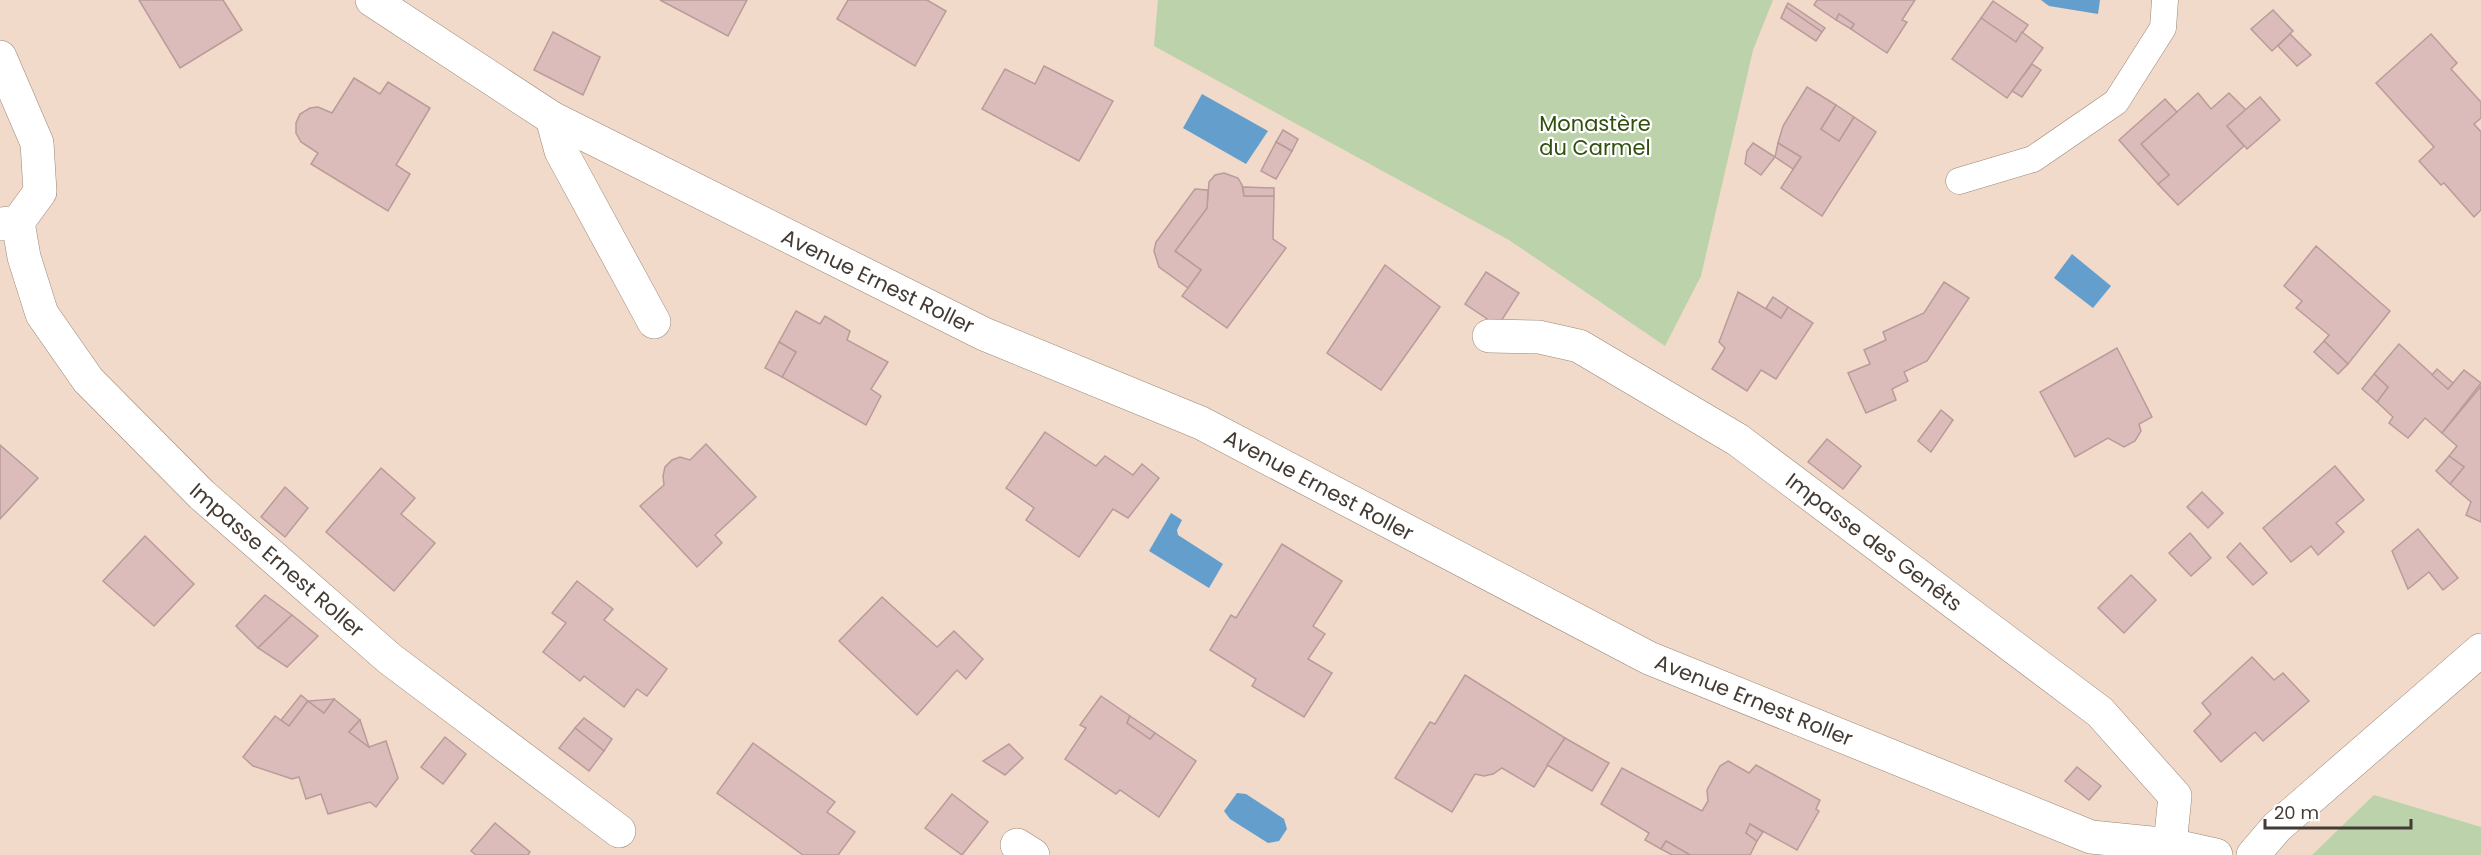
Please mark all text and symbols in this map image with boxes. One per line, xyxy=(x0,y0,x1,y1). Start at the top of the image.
park label: Monastère du Carmel xyxy=(1539,109,1651,162)
street label: Avenue Ernest Roller xyxy=(777,222,979,340)
street label: Avenue Ernest Roller xyxy=(1219,423,1419,547)
street label: Impasse des Genêts xyxy=(1780,466,1968,618)
street label: Impasse Ernest Roller xyxy=(184,476,371,644)
street label: Avenue Ernest Roller xyxy=(1651,647,1857,753)
scale bar xyxy=(2265,792,2410,830)
text: 20 m xyxy=(2274,800,2319,825)

